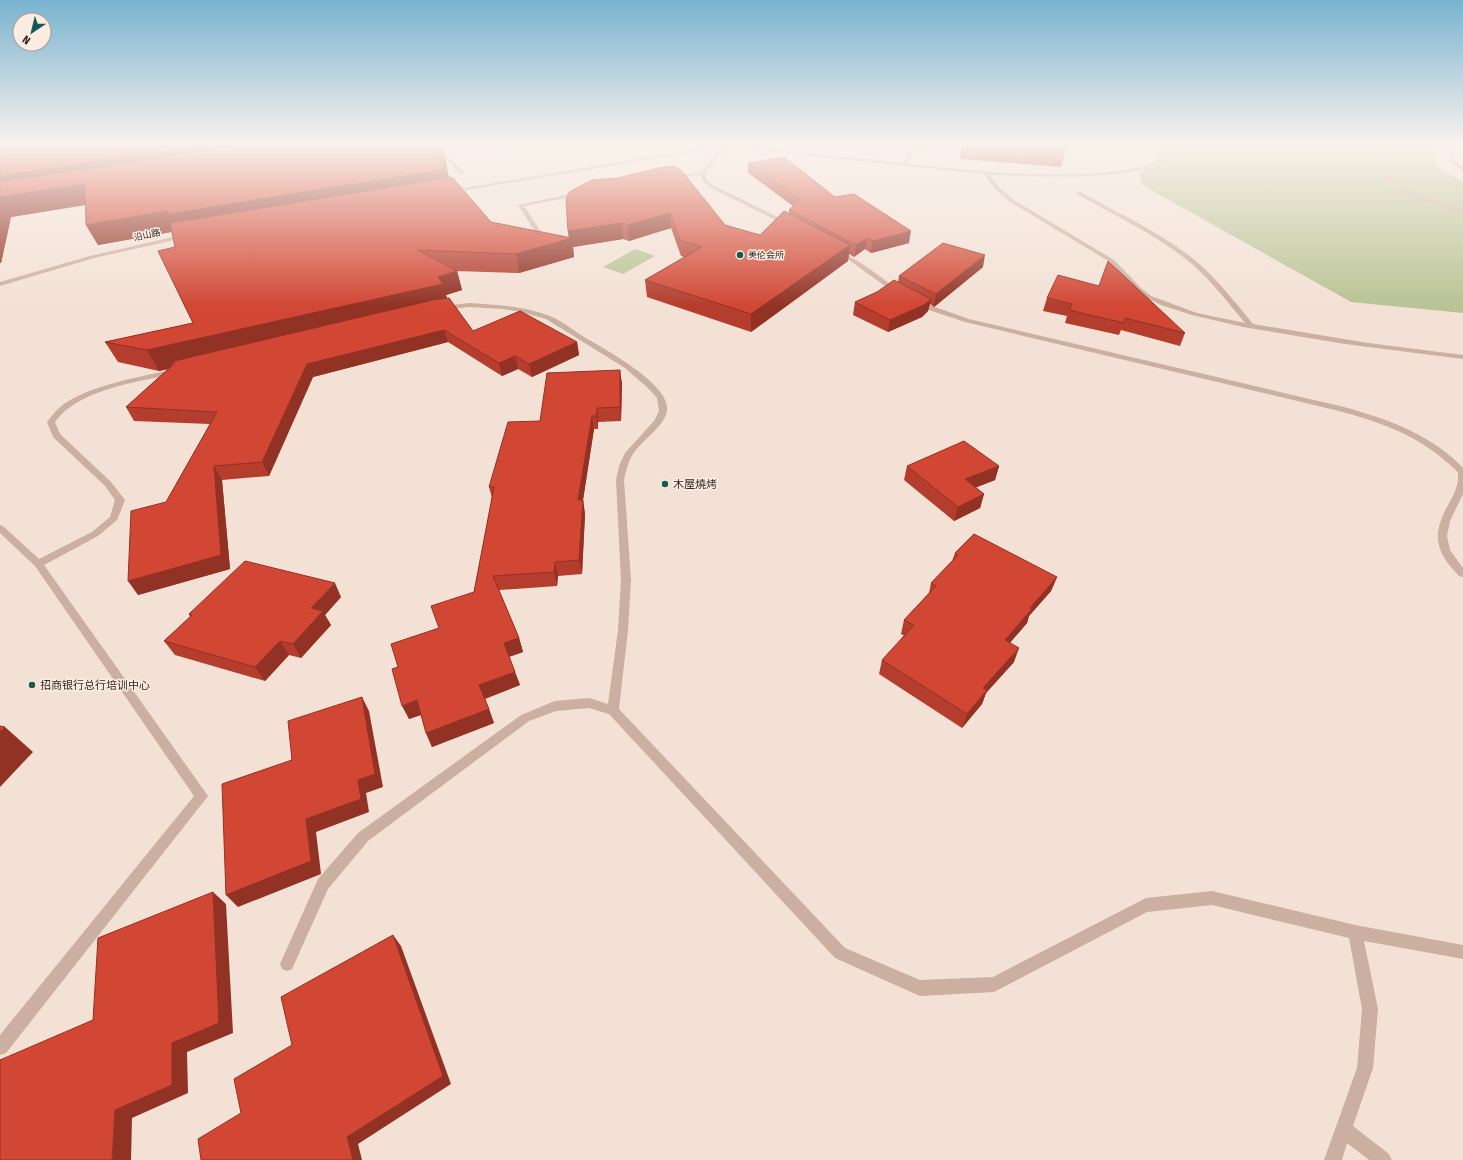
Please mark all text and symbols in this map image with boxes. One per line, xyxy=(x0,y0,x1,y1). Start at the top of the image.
north arrow xyxy=(12,12,52,52)
text: N xyxy=(20,33,33,47)
street label: 沿山路 xyxy=(133,227,161,243)
marker: 美伦会所 xyxy=(735,250,745,260)
place label: 美伦会所 xyxy=(748,250,784,260)
place label: 木屋燒烤 xyxy=(673,478,717,491)
marker: 木屋燒烤 xyxy=(660,479,670,489)
place label: 招商银行总行培训中心 xyxy=(40,679,150,692)
marker: 招商银行总行培训中心 xyxy=(27,680,37,690)

